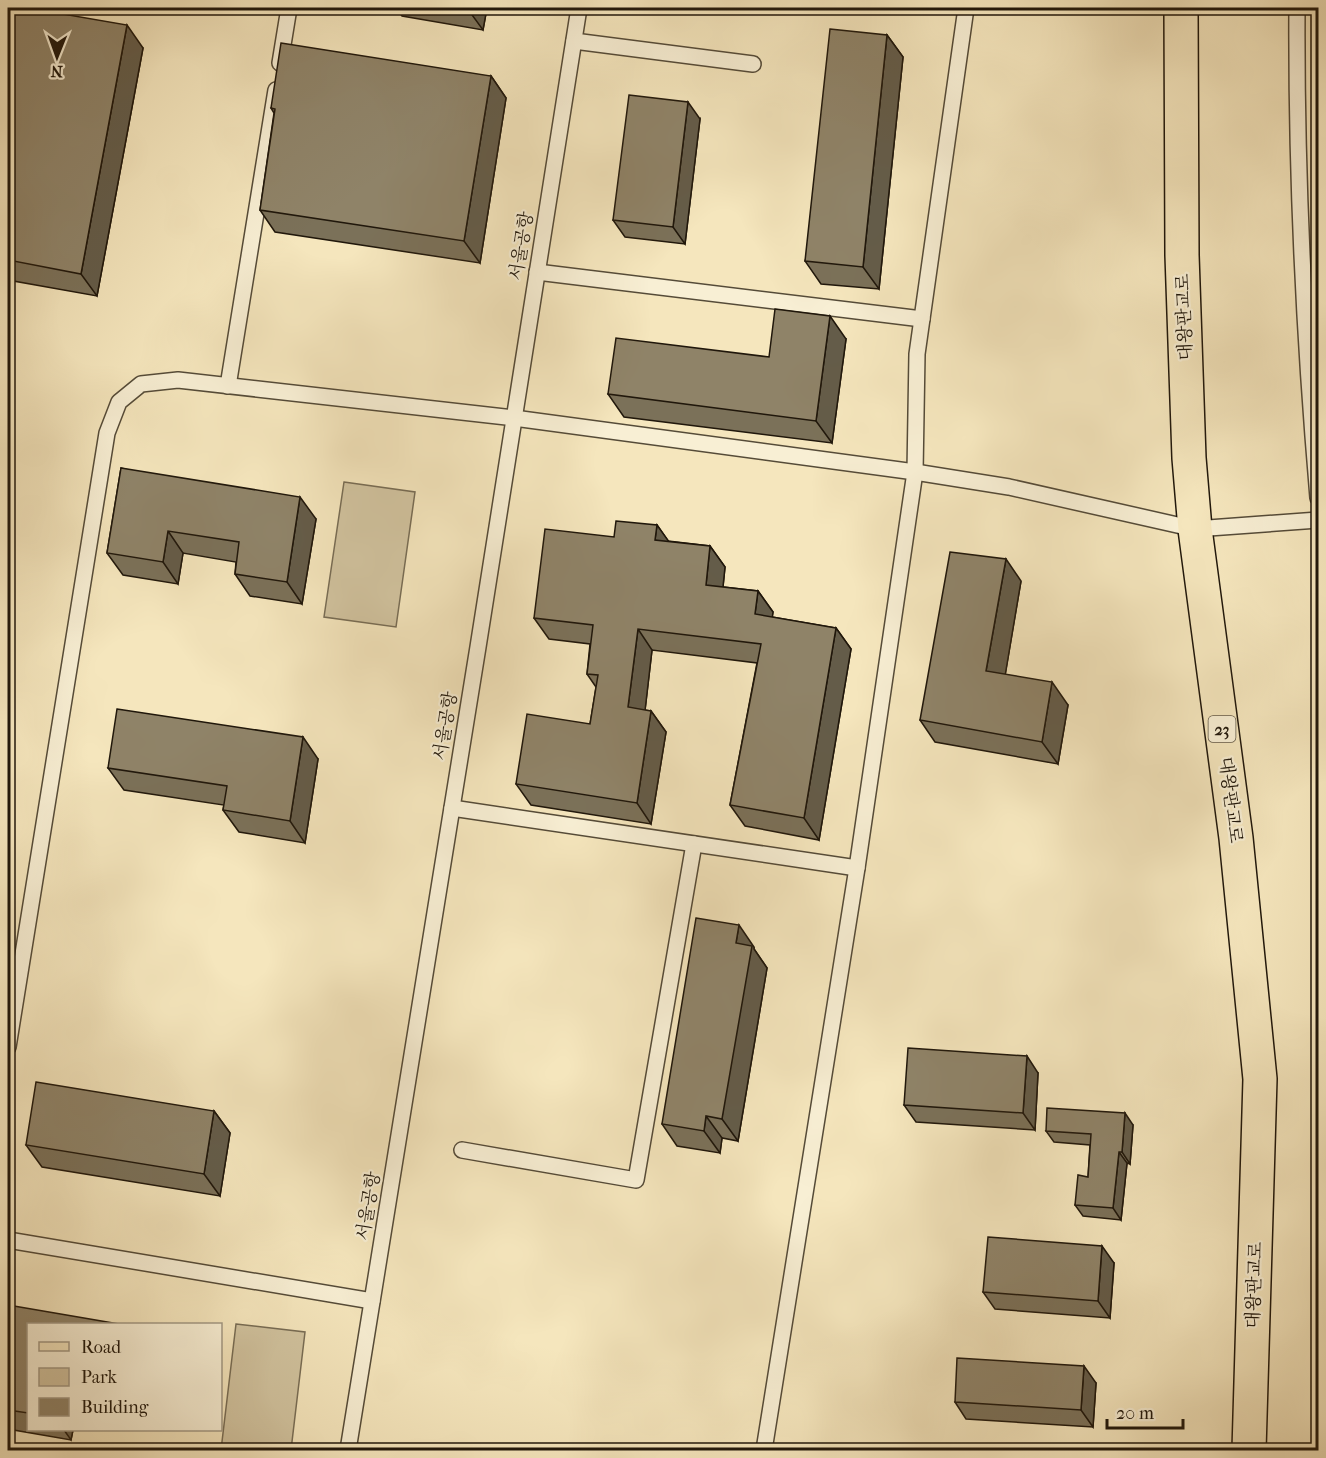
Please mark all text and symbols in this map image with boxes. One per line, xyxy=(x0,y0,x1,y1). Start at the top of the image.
north arrow xyxy=(27,27,87,87)
text: N xyxy=(50,62,63,81)
street label: 서울공항 xyxy=(506,209,537,282)
street label: 대왕판교로 xyxy=(1172,273,1197,361)
street label: 서울공항 xyxy=(430,689,461,762)
road number: 23 xyxy=(1208,716,1236,742)
street label: 대왕판교로 xyxy=(1215,756,1246,844)
street label: 서울공항 xyxy=(353,1169,384,1242)
street label: 대왕판교로 xyxy=(1242,1241,1267,1329)
legend xyxy=(27,1323,222,1431)
text: Road xyxy=(81,1337,121,1358)
text: Park xyxy=(81,1367,118,1388)
scale bar xyxy=(1107,1392,1184,1430)
text: Building xyxy=(81,1397,149,1418)
text: 20 m xyxy=(1116,1403,1154,1424)

